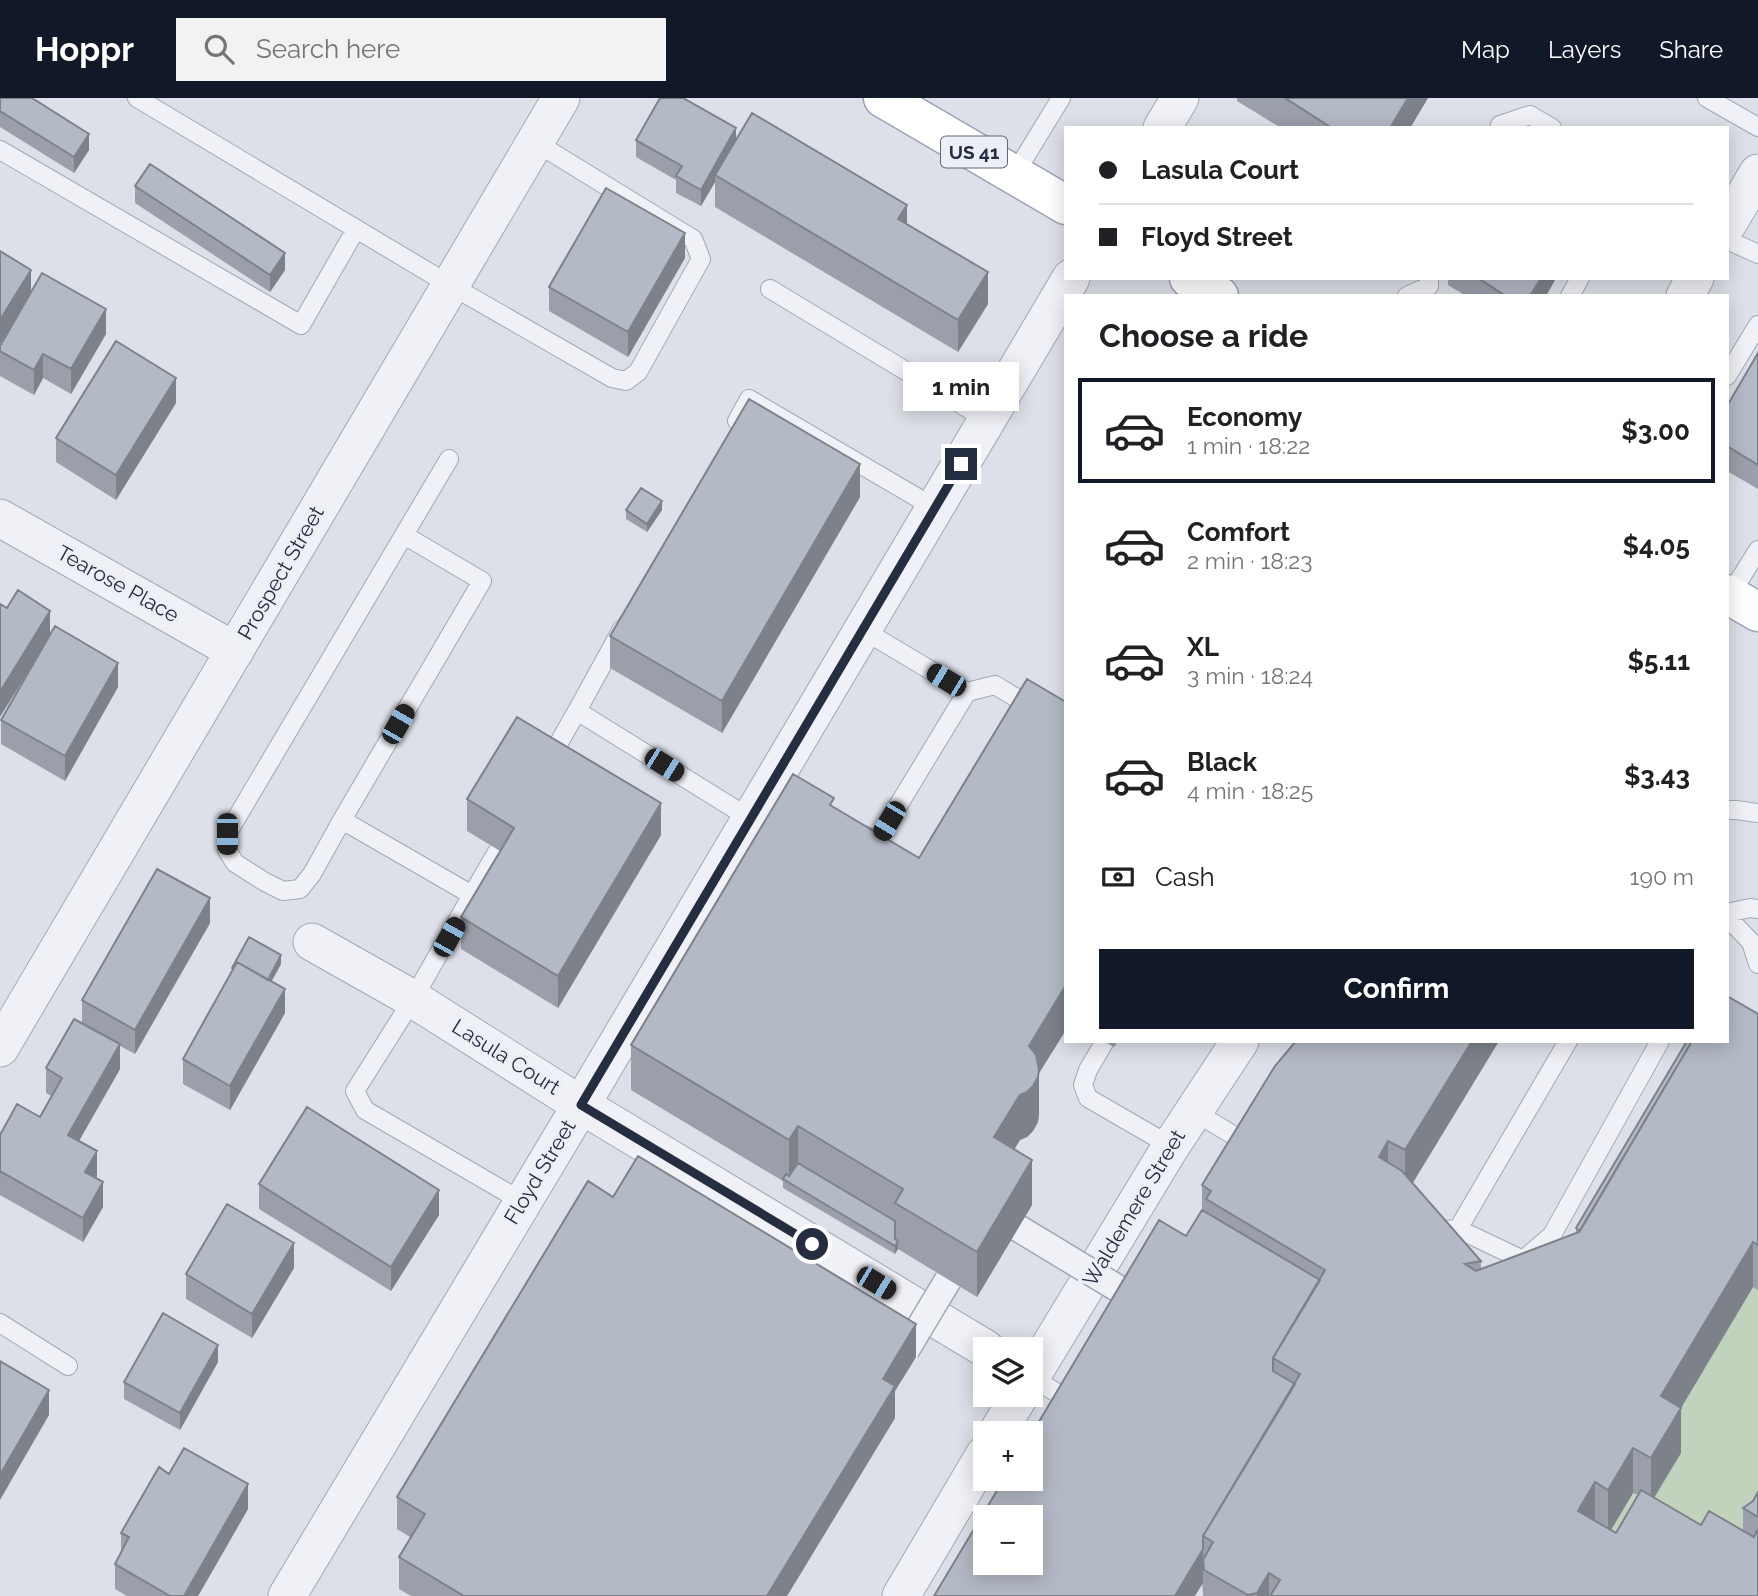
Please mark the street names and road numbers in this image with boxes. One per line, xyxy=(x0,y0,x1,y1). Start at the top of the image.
road number: US 41 xyxy=(941,136,1007,168)
street label: Prospect Street xyxy=(232,501,329,644)
street label: Tearose Place xyxy=(53,540,184,627)
street label: Lasula Court xyxy=(448,1013,565,1100)
street label: Floyd Street xyxy=(499,1115,581,1229)
street label: Waldemere Street xyxy=(1077,1125,1190,1290)

